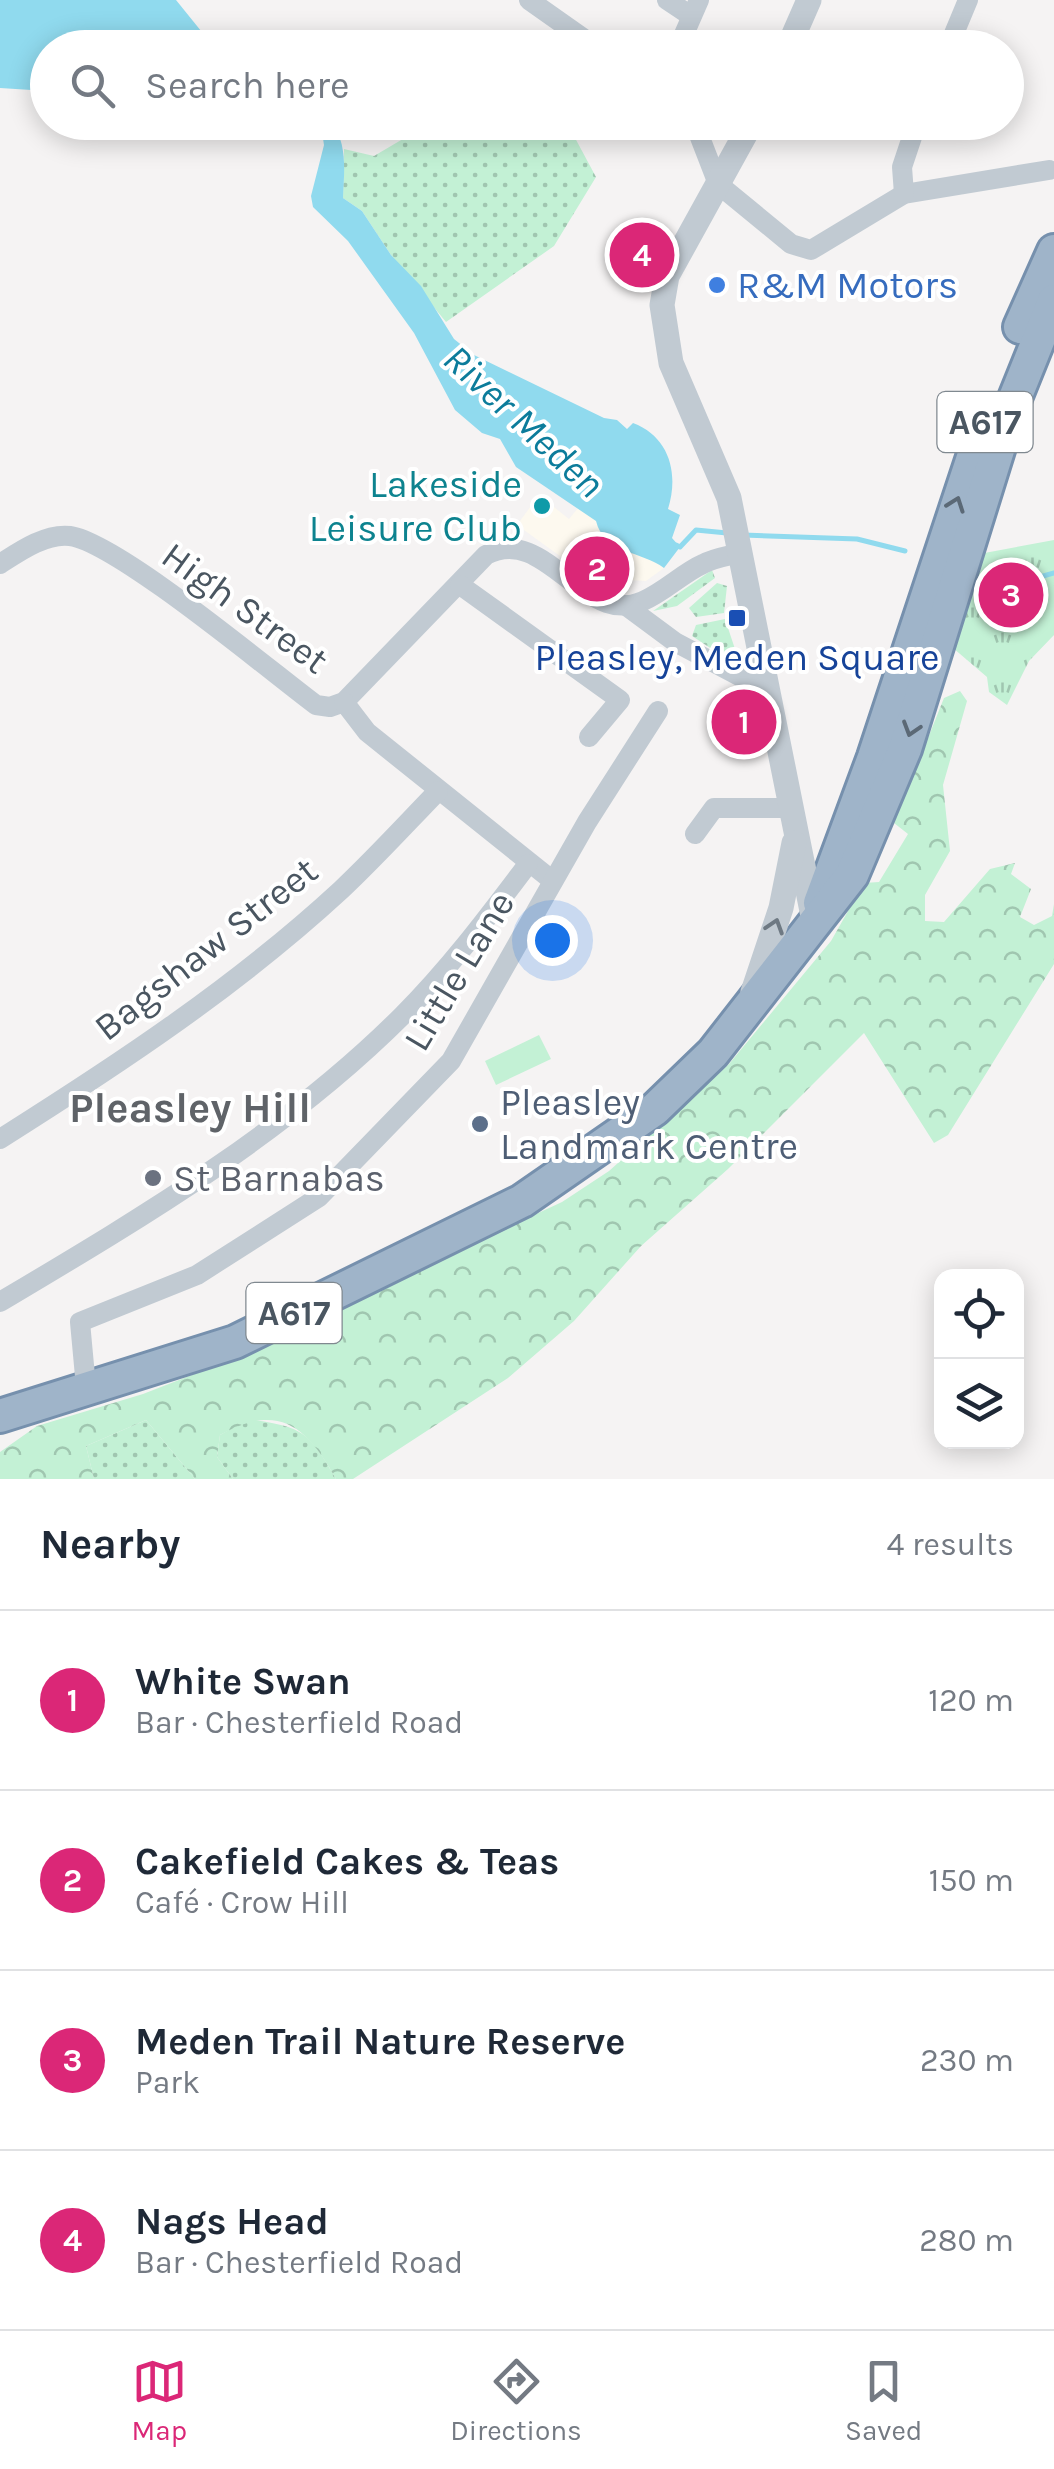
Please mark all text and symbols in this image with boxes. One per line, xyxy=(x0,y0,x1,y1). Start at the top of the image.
search box xyxy=(30,30,1024,140)
icon: search xyxy=(65,58,120,113)
text: Search here xyxy=(145,63,349,108)
pin: 4 xyxy=(610,218,674,292)
place label: R&M Motors xyxy=(737,263,958,308)
marker: R&M Motors xyxy=(706,274,728,296)
water label: River Meden xyxy=(434,335,614,507)
road number: A617 xyxy=(938,392,1032,452)
place label: Lakeside Leisure Club xyxy=(309,462,522,551)
marker: Lakeside Leisure Club xyxy=(531,495,553,517)
one-way arrow xyxy=(944,497,964,514)
pin: 2 xyxy=(564,532,630,606)
street label: High Street xyxy=(153,533,337,683)
pin: 3 xyxy=(978,558,1044,632)
marker: Pleasley, Meden Square xyxy=(726,607,748,629)
place label: Pleasley, Meden Square xyxy=(535,635,939,680)
pin: 1 xyxy=(712,684,776,760)
one-way arrow xyxy=(902,719,923,736)
street label: Bagshaw Street xyxy=(85,848,327,1050)
street label: Little Lane xyxy=(394,883,524,1059)
your location xyxy=(527,915,578,966)
one-way arrow xyxy=(764,918,784,935)
place label: Pleasley Landmark Centre xyxy=(500,1080,798,1169)
district label: Pleasley Hill xyxy=(69,1083,311,1133)
marker: Pleasley Landmark Centre xyxy=(469,1113,491,1135)
place label: St Barnabas xyxy=(173,1156,385,1201)
marker: St Barnabas xyxy=(142,1167,164,1189)
map controls xyxy=(934,1269,1024,1449)
button: locate xyxy=(934,1269,1024,1359)
road number: A617 xyxy=(246,1283,342,1343)
button: layers xyxy=(934,1359,1024,1449)
text: Nearby xyxy=(40,1519,180,1569)
text: 4 results xyxy=(887,1526,1014,1563)
text: White Swan xyxy=(135,1659,351,1704)
text: 1 xyxy=(67,1682,78,1719)
text: 120 m xyxy=(928,1682,1014,1719)
text: Bar · Chesterfield Road xyxy=(135,1704,463,1741)
text: Cakefield Cakes & Teas xyxy=(135,1839,559,1884)
text: 2 xyxy=(63,1862,82,1899)
text: 150 m xyxy=(929,1862,1014,1899)
text: Café · Crow Hill xyxy=(135,1884,349,1921)
text: Meden Trail Nature Reserve xyxy=(135,2019,625,2064)
text: 3 xyxy=(63,2042,82,2079)
text: 230 m xyxy=(920,2042,1014,2079)
text: Park xyxy=(135,2064,200,2101)
text: Nags Head xyxy=(135,2199,329,2244)
text: 4 xyxy=(63,2222,82,2259)
text: 280 m xyxy=(919,2222,1014,2259)
text: Bar · Chesterfield Road xyxy=(135,2244,463,2281)
tab: Map xyxy=(132,2354,187,2447)
tab: Directions xyxy=(450,2354,582,2447)
tab: Saved xyxy=(845,2354,922,2447)

